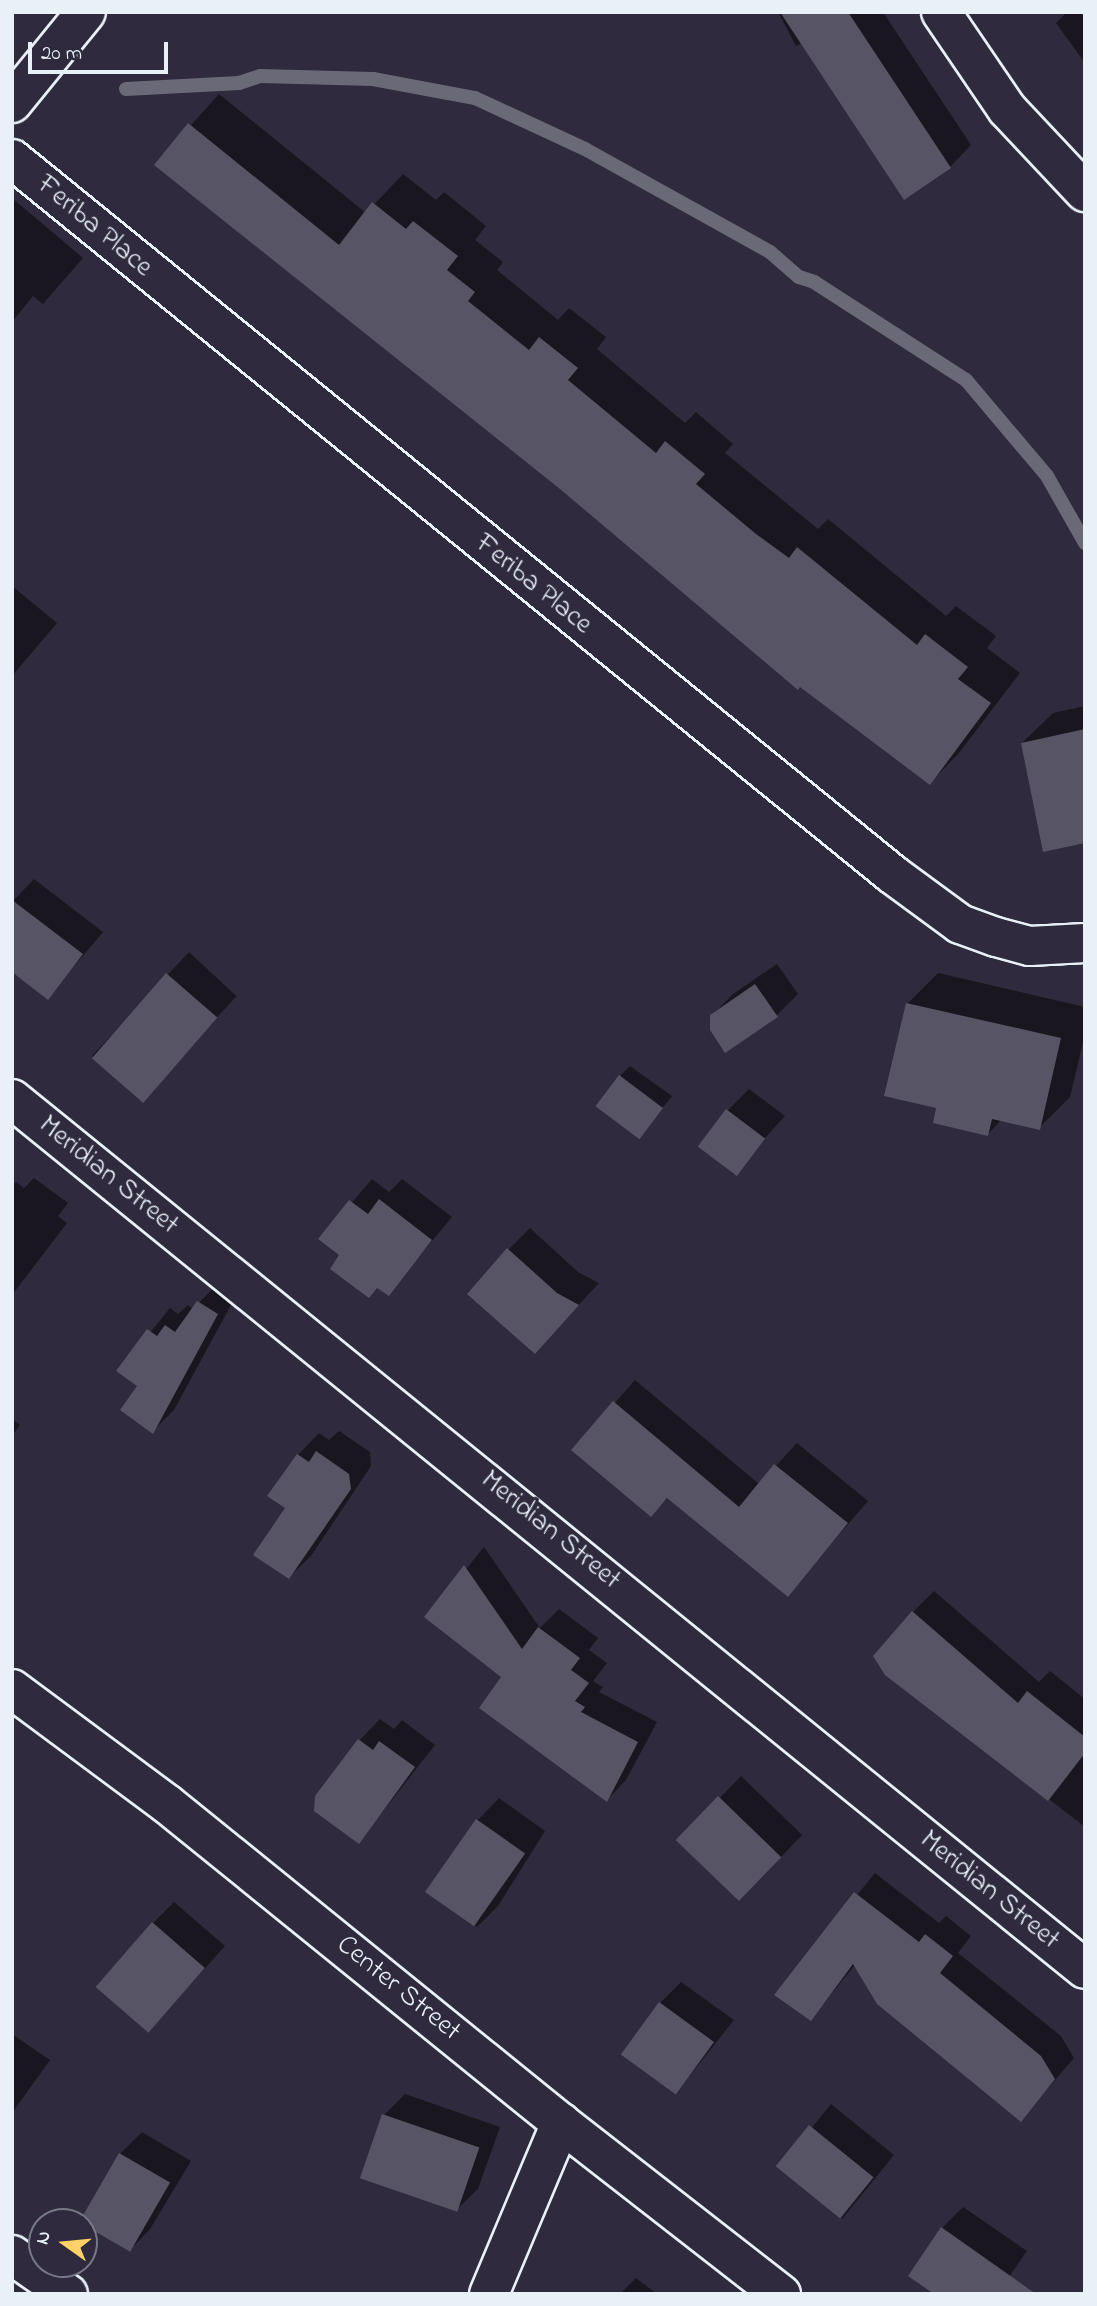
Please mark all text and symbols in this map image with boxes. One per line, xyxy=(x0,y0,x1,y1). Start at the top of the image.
scale bar xyxy=(32,28,172,72)
text: 20 m xyxy=(41,39,82,69)
street label: Feriba Place xyxy=(29,169,159,285)
street label: Feriba Place xyxy=(468,528,598,642)
street label: Meridian Street xyxy=(31,1109,185,1243)
street label: Meridian Street xyxy=(473,1464,627,1598)
street label: Meridian Street xyxy=(912,1824,1066,1958)
street label: Center Street xyxy=(329,1929,467,2049)
north arrow xyxy=(28,2208,98,2278)
text: N xyxy=(29,2228,59,2248)

